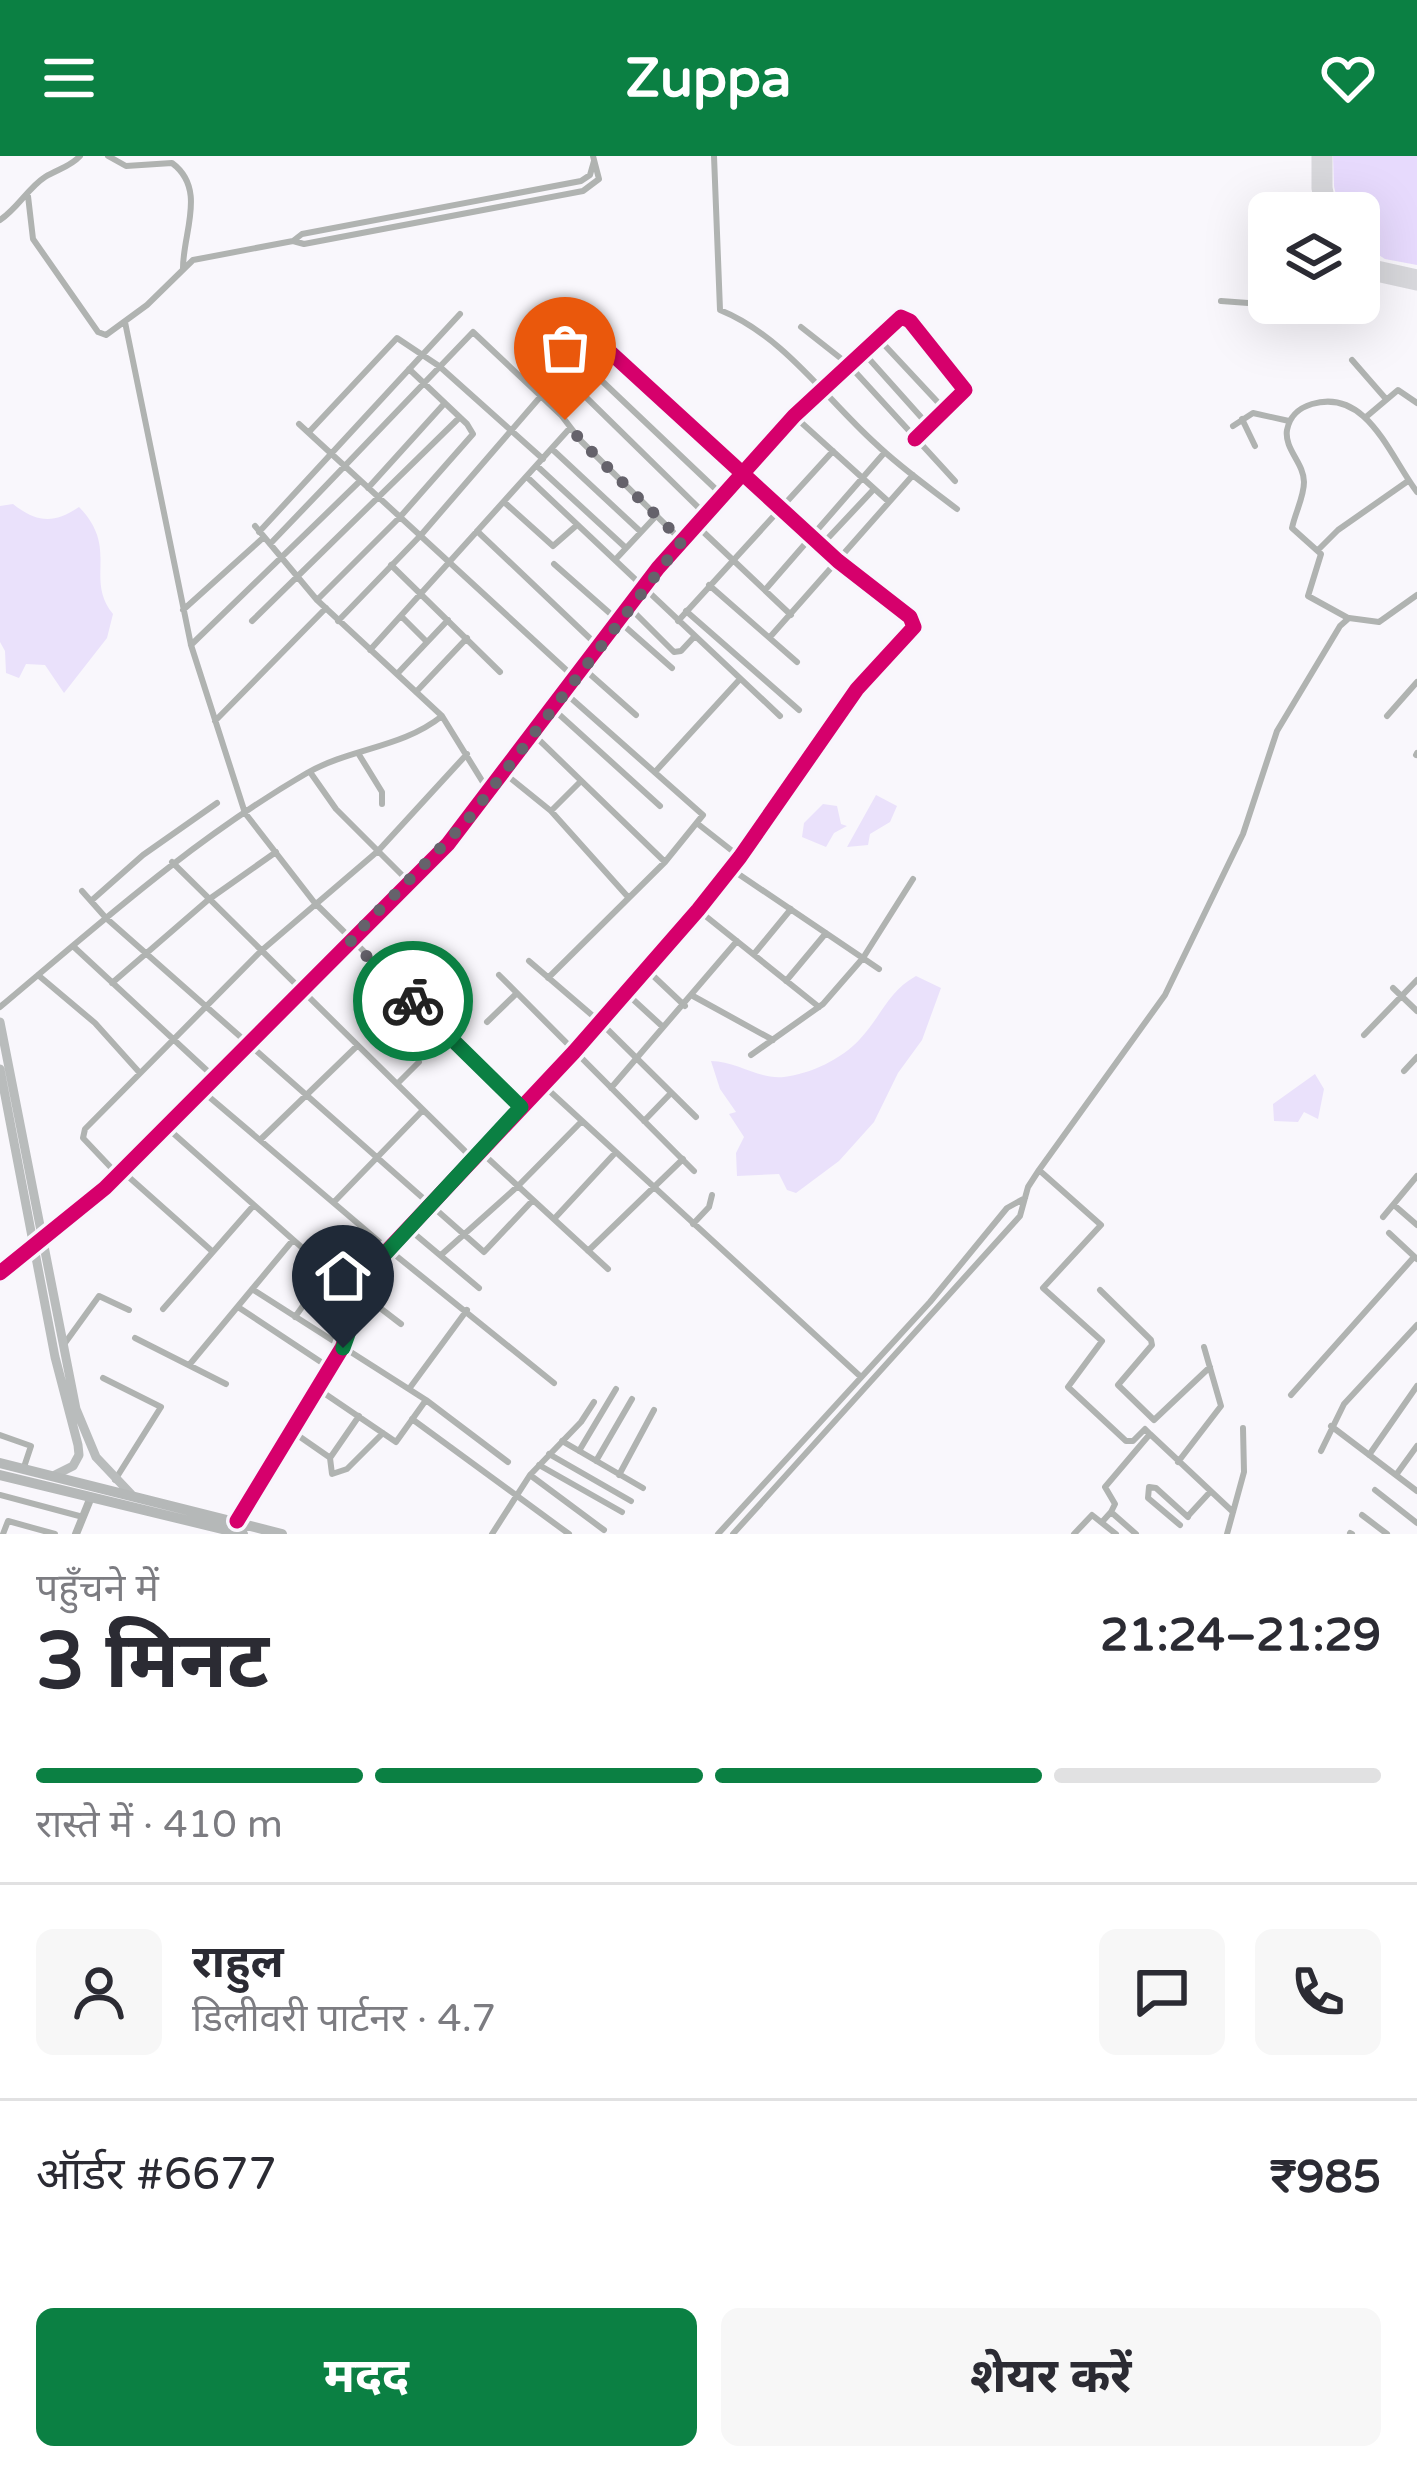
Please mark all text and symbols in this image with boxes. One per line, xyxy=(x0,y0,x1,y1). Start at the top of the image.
icon: menu xyxy=(36,45,102,111)
icon: heart xyxy=(1315,45,1381,111)
text: Zuppa xyxy=(626,46,791,111)
map controls xyxy=(1248,192,1380,324)
button: layers xyxy=(1248,192,1380,324)
pin xyxy=(514,297,616,420)
icon: bag xyxy=(532,315,598,381)
courier xyxy=(353,941,473,1061)
icon: bike xyxy=(380,968,446,1034)
pin xyxy=(292,1225,394,1348)
icon: home xyxy=(310,1243,376,1309)
text: पहुँचने में xyxy=(36,1565,159,1612)
text: 21:24–21:29 xyxy=(1100,1609,1381,1663)
text: 3 मिनट xyxy=(36,1615,269,1709)
text: रास्ते में · 410 m xyxy=(36,1801,283,1848)
button: person xyxy=(36,1929,162,2055)
button: chat xyxy=(1099,1929,1225,2055)
button: phone xyxy=(1255,1929,1381,2055)
text: राहुल xyxy=(192,1936,284,1990)
text: डिलीवरी पार्टनर · 4.7 xyxy=(192,1995,496,2042)
text: ऑर्डर #6677 xyxy=(36,2148,277,2202)
text: ₹985 xyxy=(1270,2151,1381,2205)
button: मदद xyxy=(36,2308,697,2446)
button: शेयर करें xyxy=(721,2308,1381,2446)

